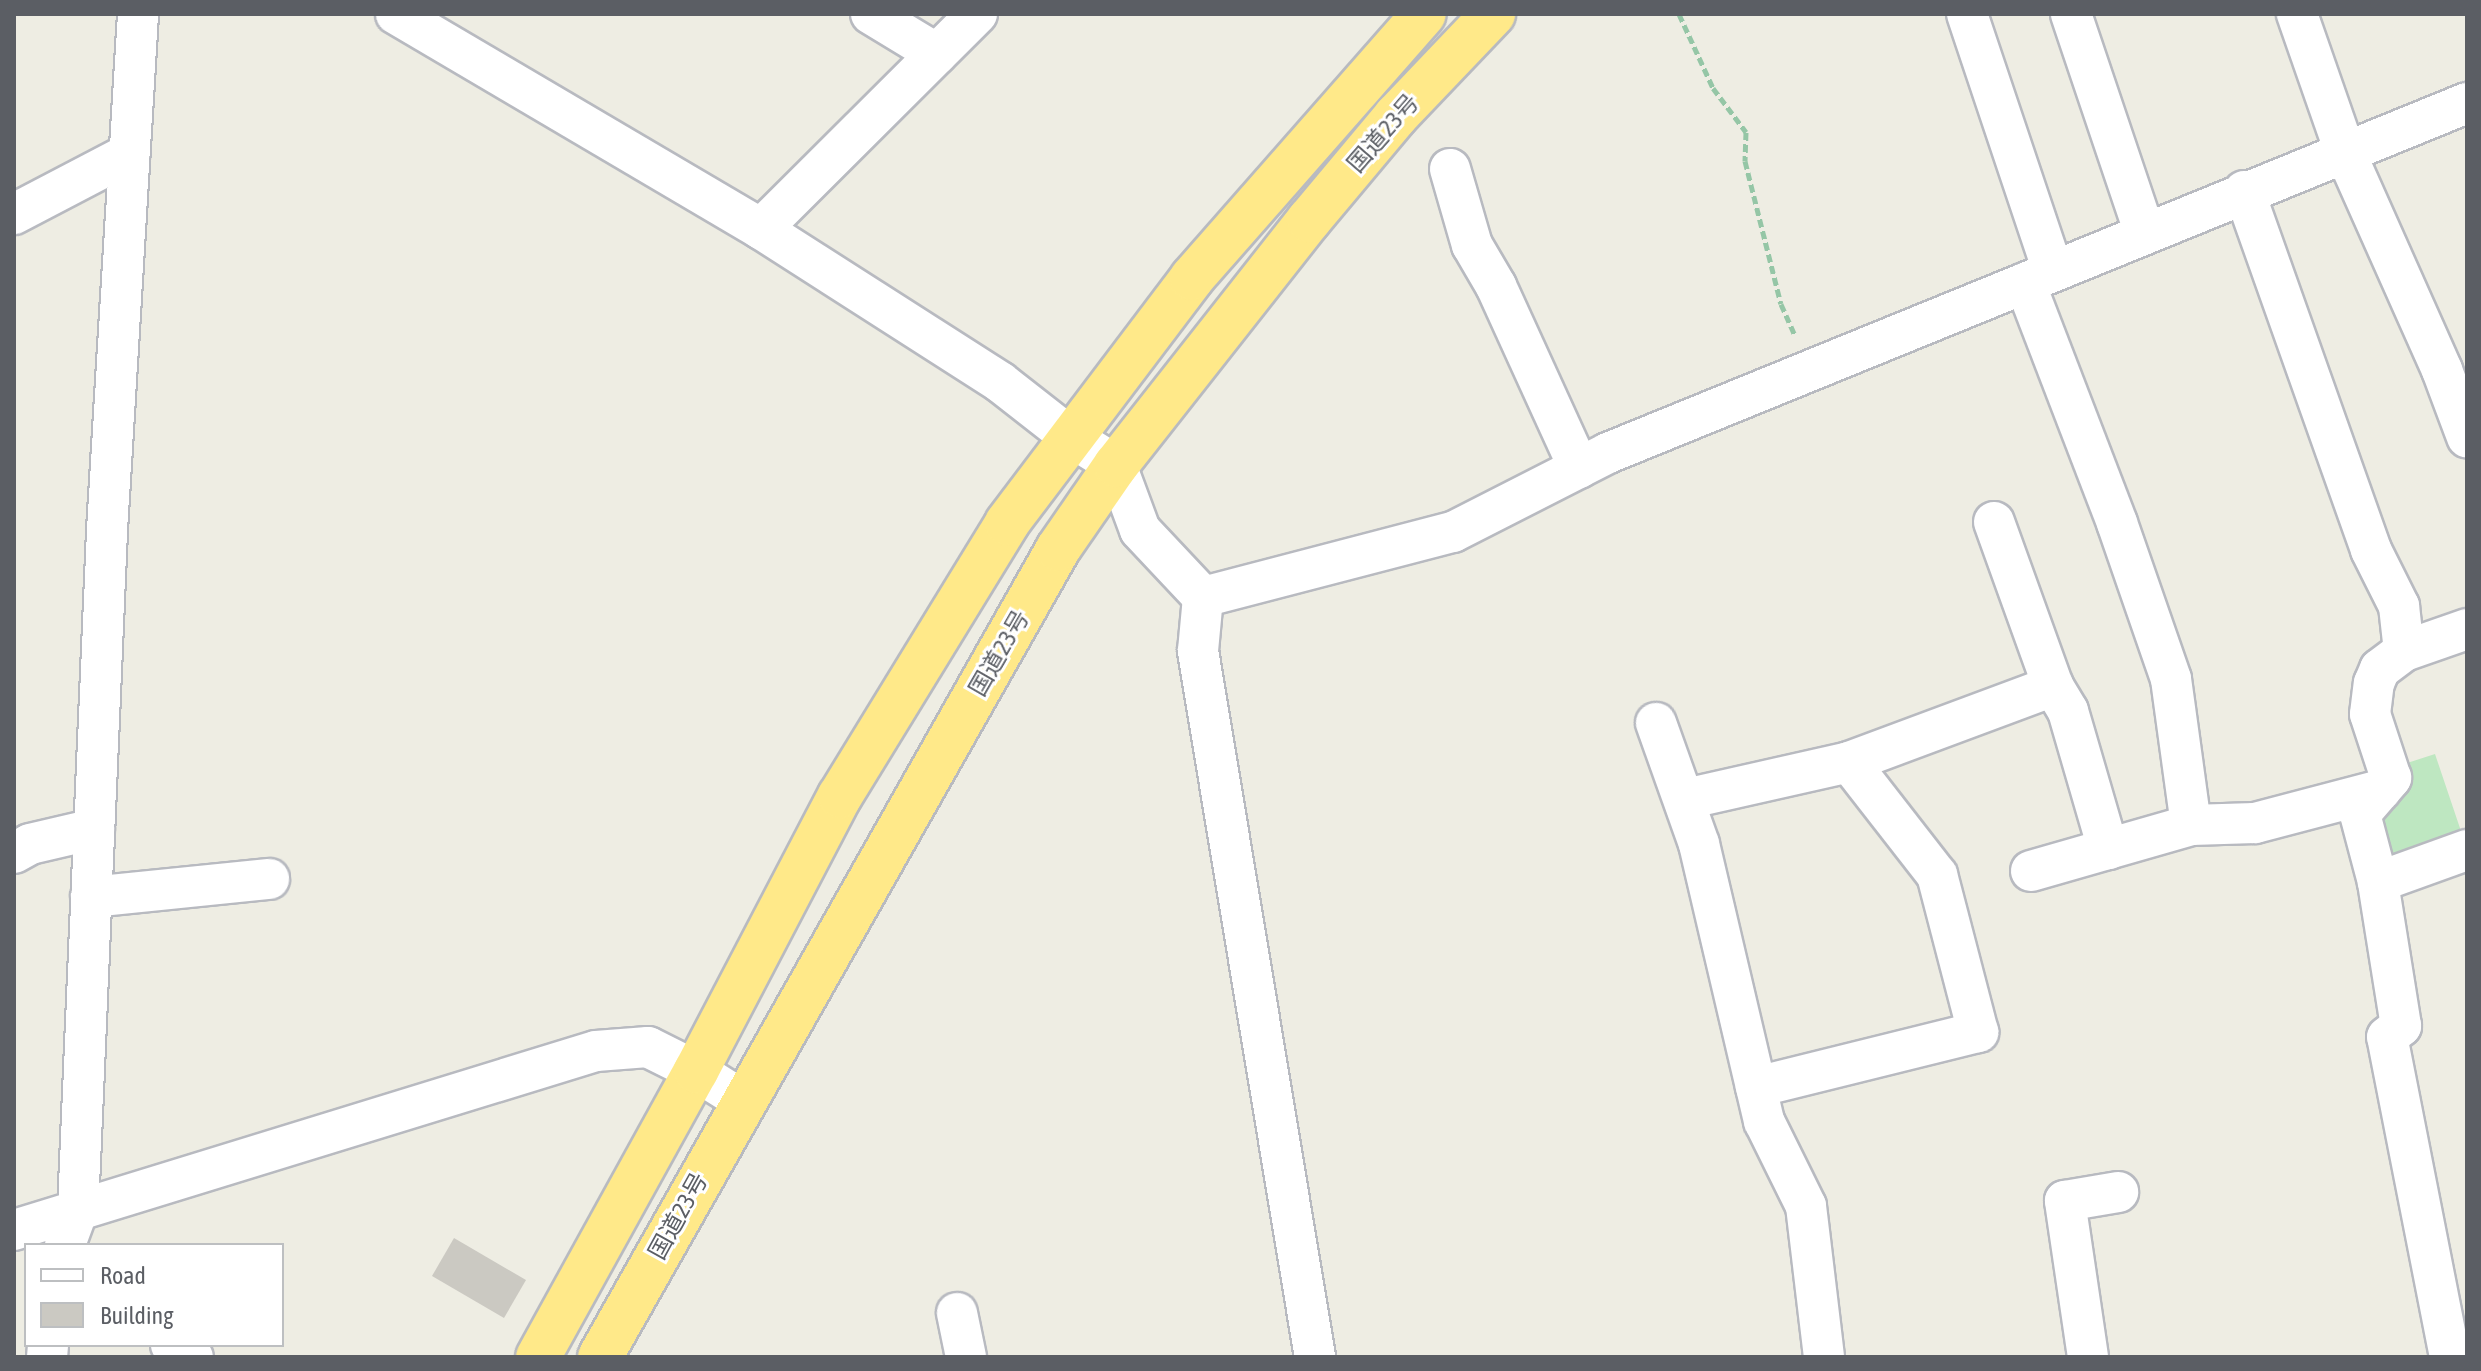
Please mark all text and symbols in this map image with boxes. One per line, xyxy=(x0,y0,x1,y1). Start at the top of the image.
street label: 国道23号 xyxy=(1341,88,1425,178)
street label: 国道23号 xyxy=(963,605,1035,701)
street label: 国道23号 xyxy=(642,1168,714,1264)
legend xyxy=(24,1243,284,1347)
text: Road xyxy=(100,1262,146,1289)
text: Building xyxy=(100,1302,173,1329)

